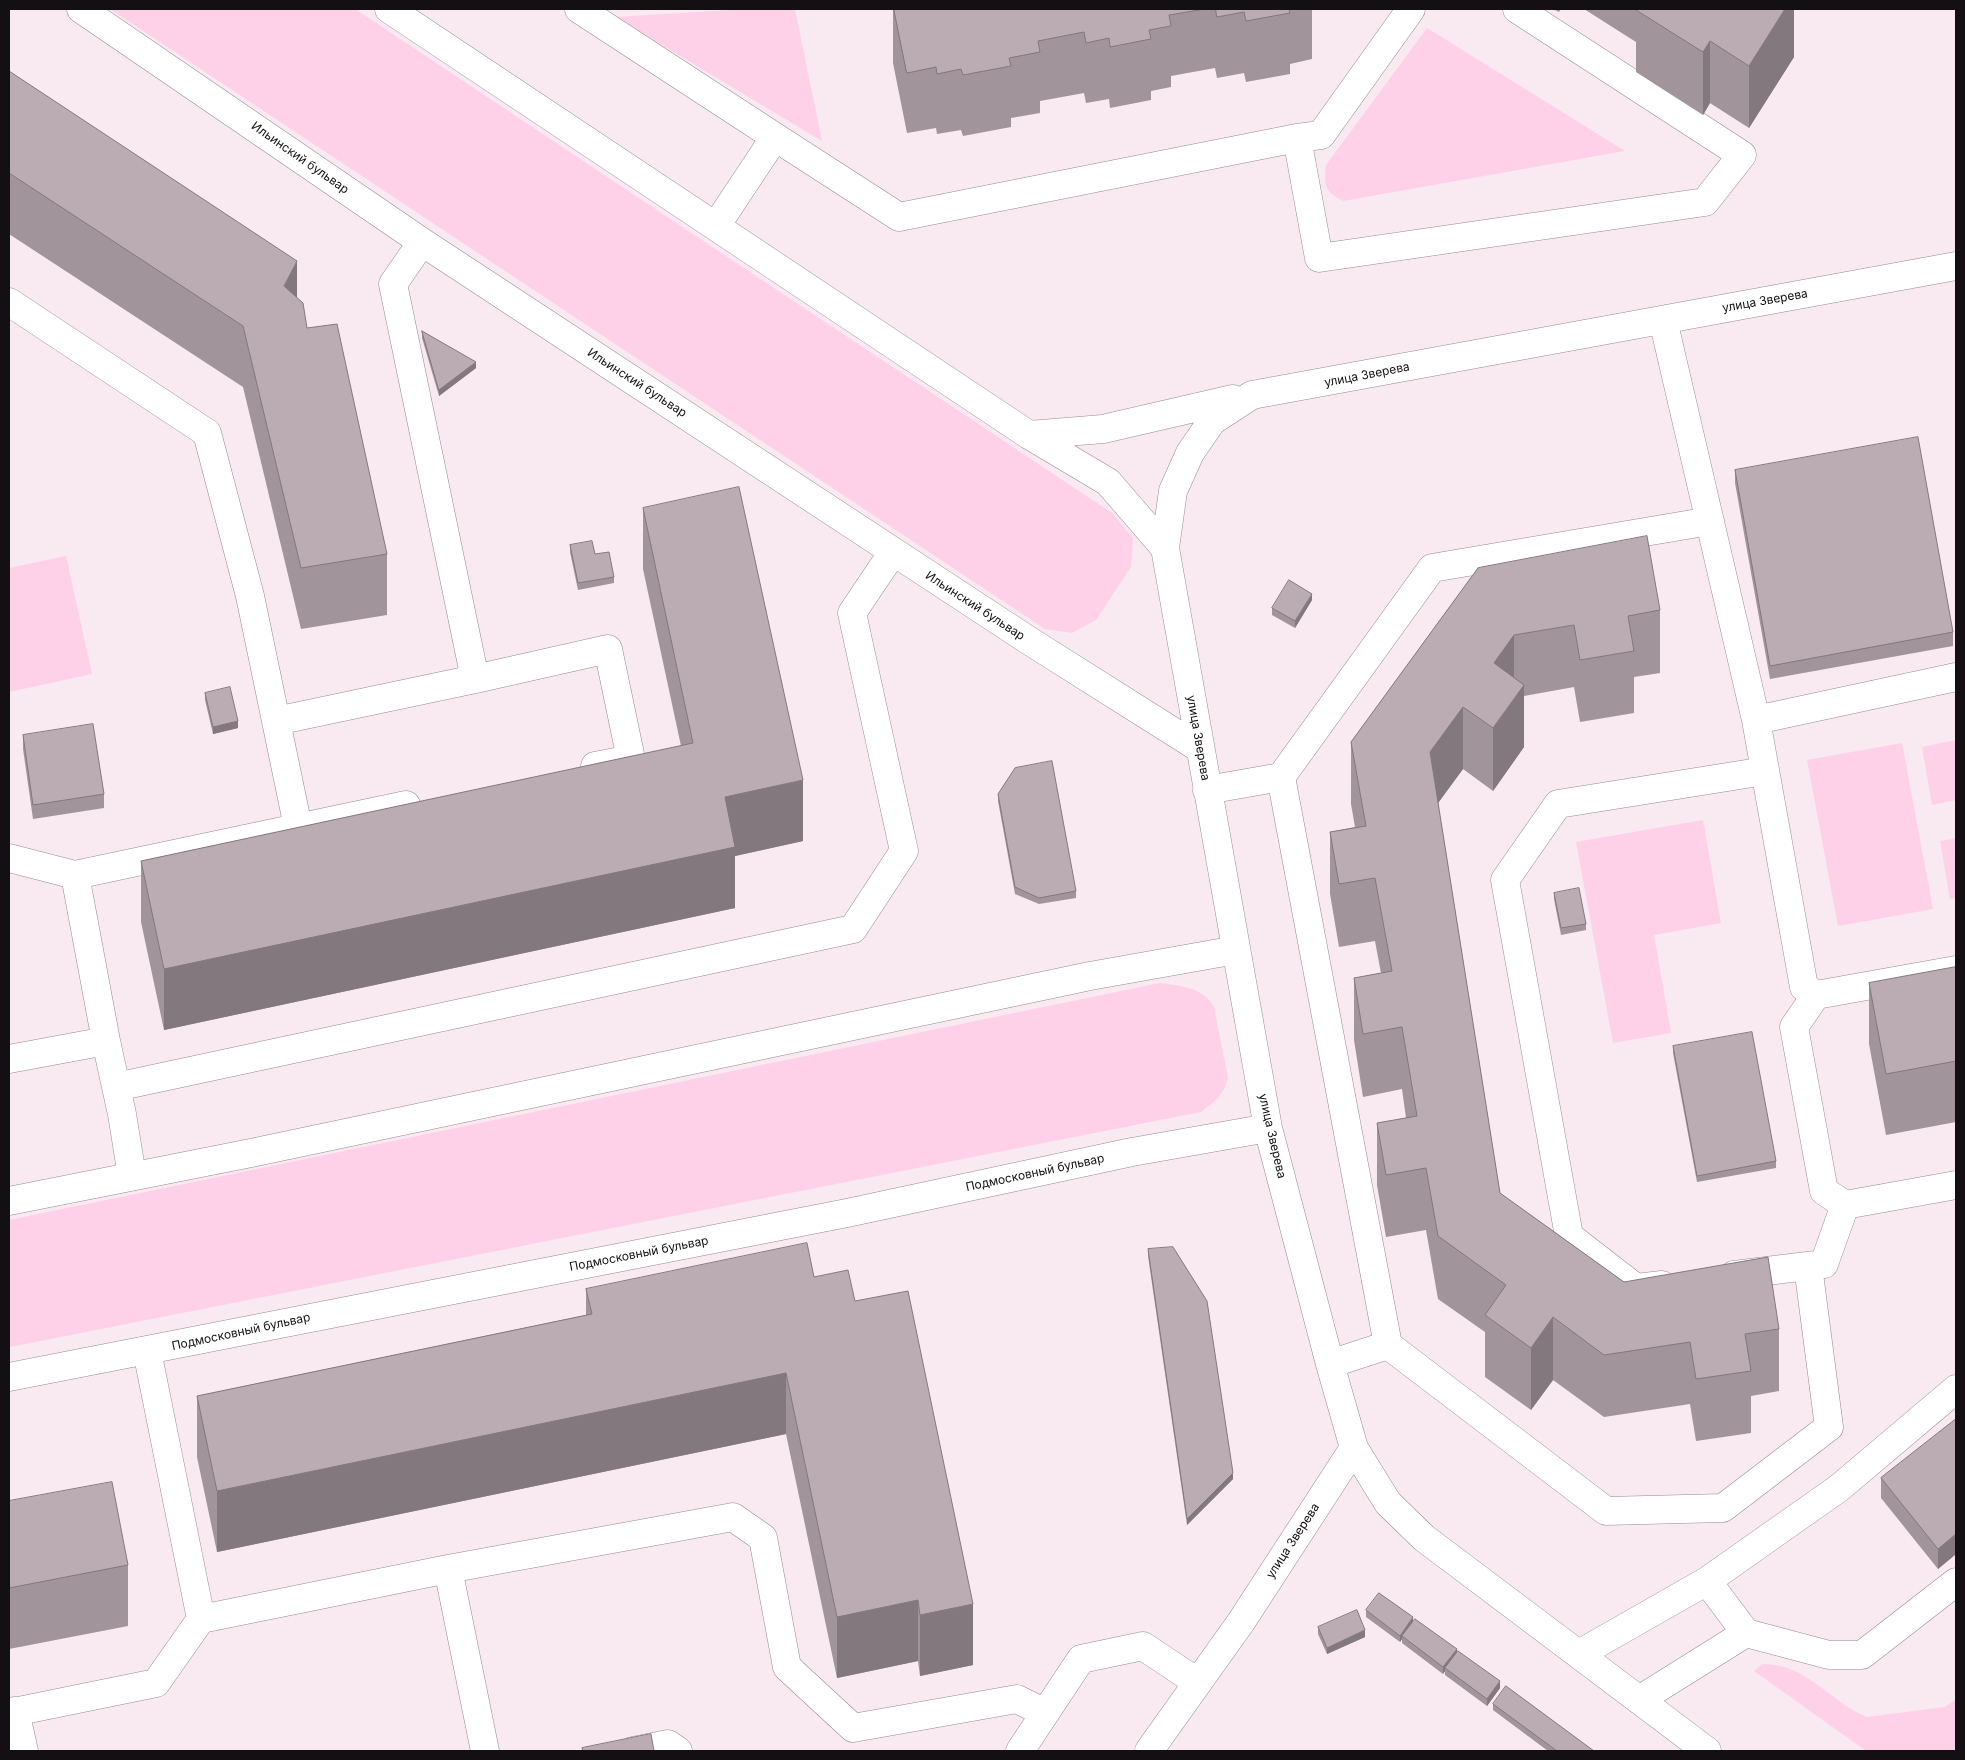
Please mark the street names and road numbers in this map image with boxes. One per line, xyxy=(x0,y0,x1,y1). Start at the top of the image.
street label: Ильинский бульвар xyxy=(249,119,351,197)
street label: улица Зверева xyxy=(1721,286,1809,316)
street label: Ильинский бульвар xyxy=(585,345,689,421)
street label: улица Зверева xyxy=(1323,360,1411,390)
street label: Ильинский бульвар xyxy=(923,568,1027,644)
street label: улица Зверева xyxy=(1183,694,1213,782)
street label: улица Зверева xyxy=(1255,1092,1289,1180)
street label: Подмосковный бульвар xyxy=(964,1151,1106,1195)
street label: Подмосковный бульвар xyxy=(568,1233,710,1275)
street label: Подмосковный бульвар xyxy=(170,1310,312,1354)
street label: улица Зверева xyxy=(1263,1501,1323,1581)

